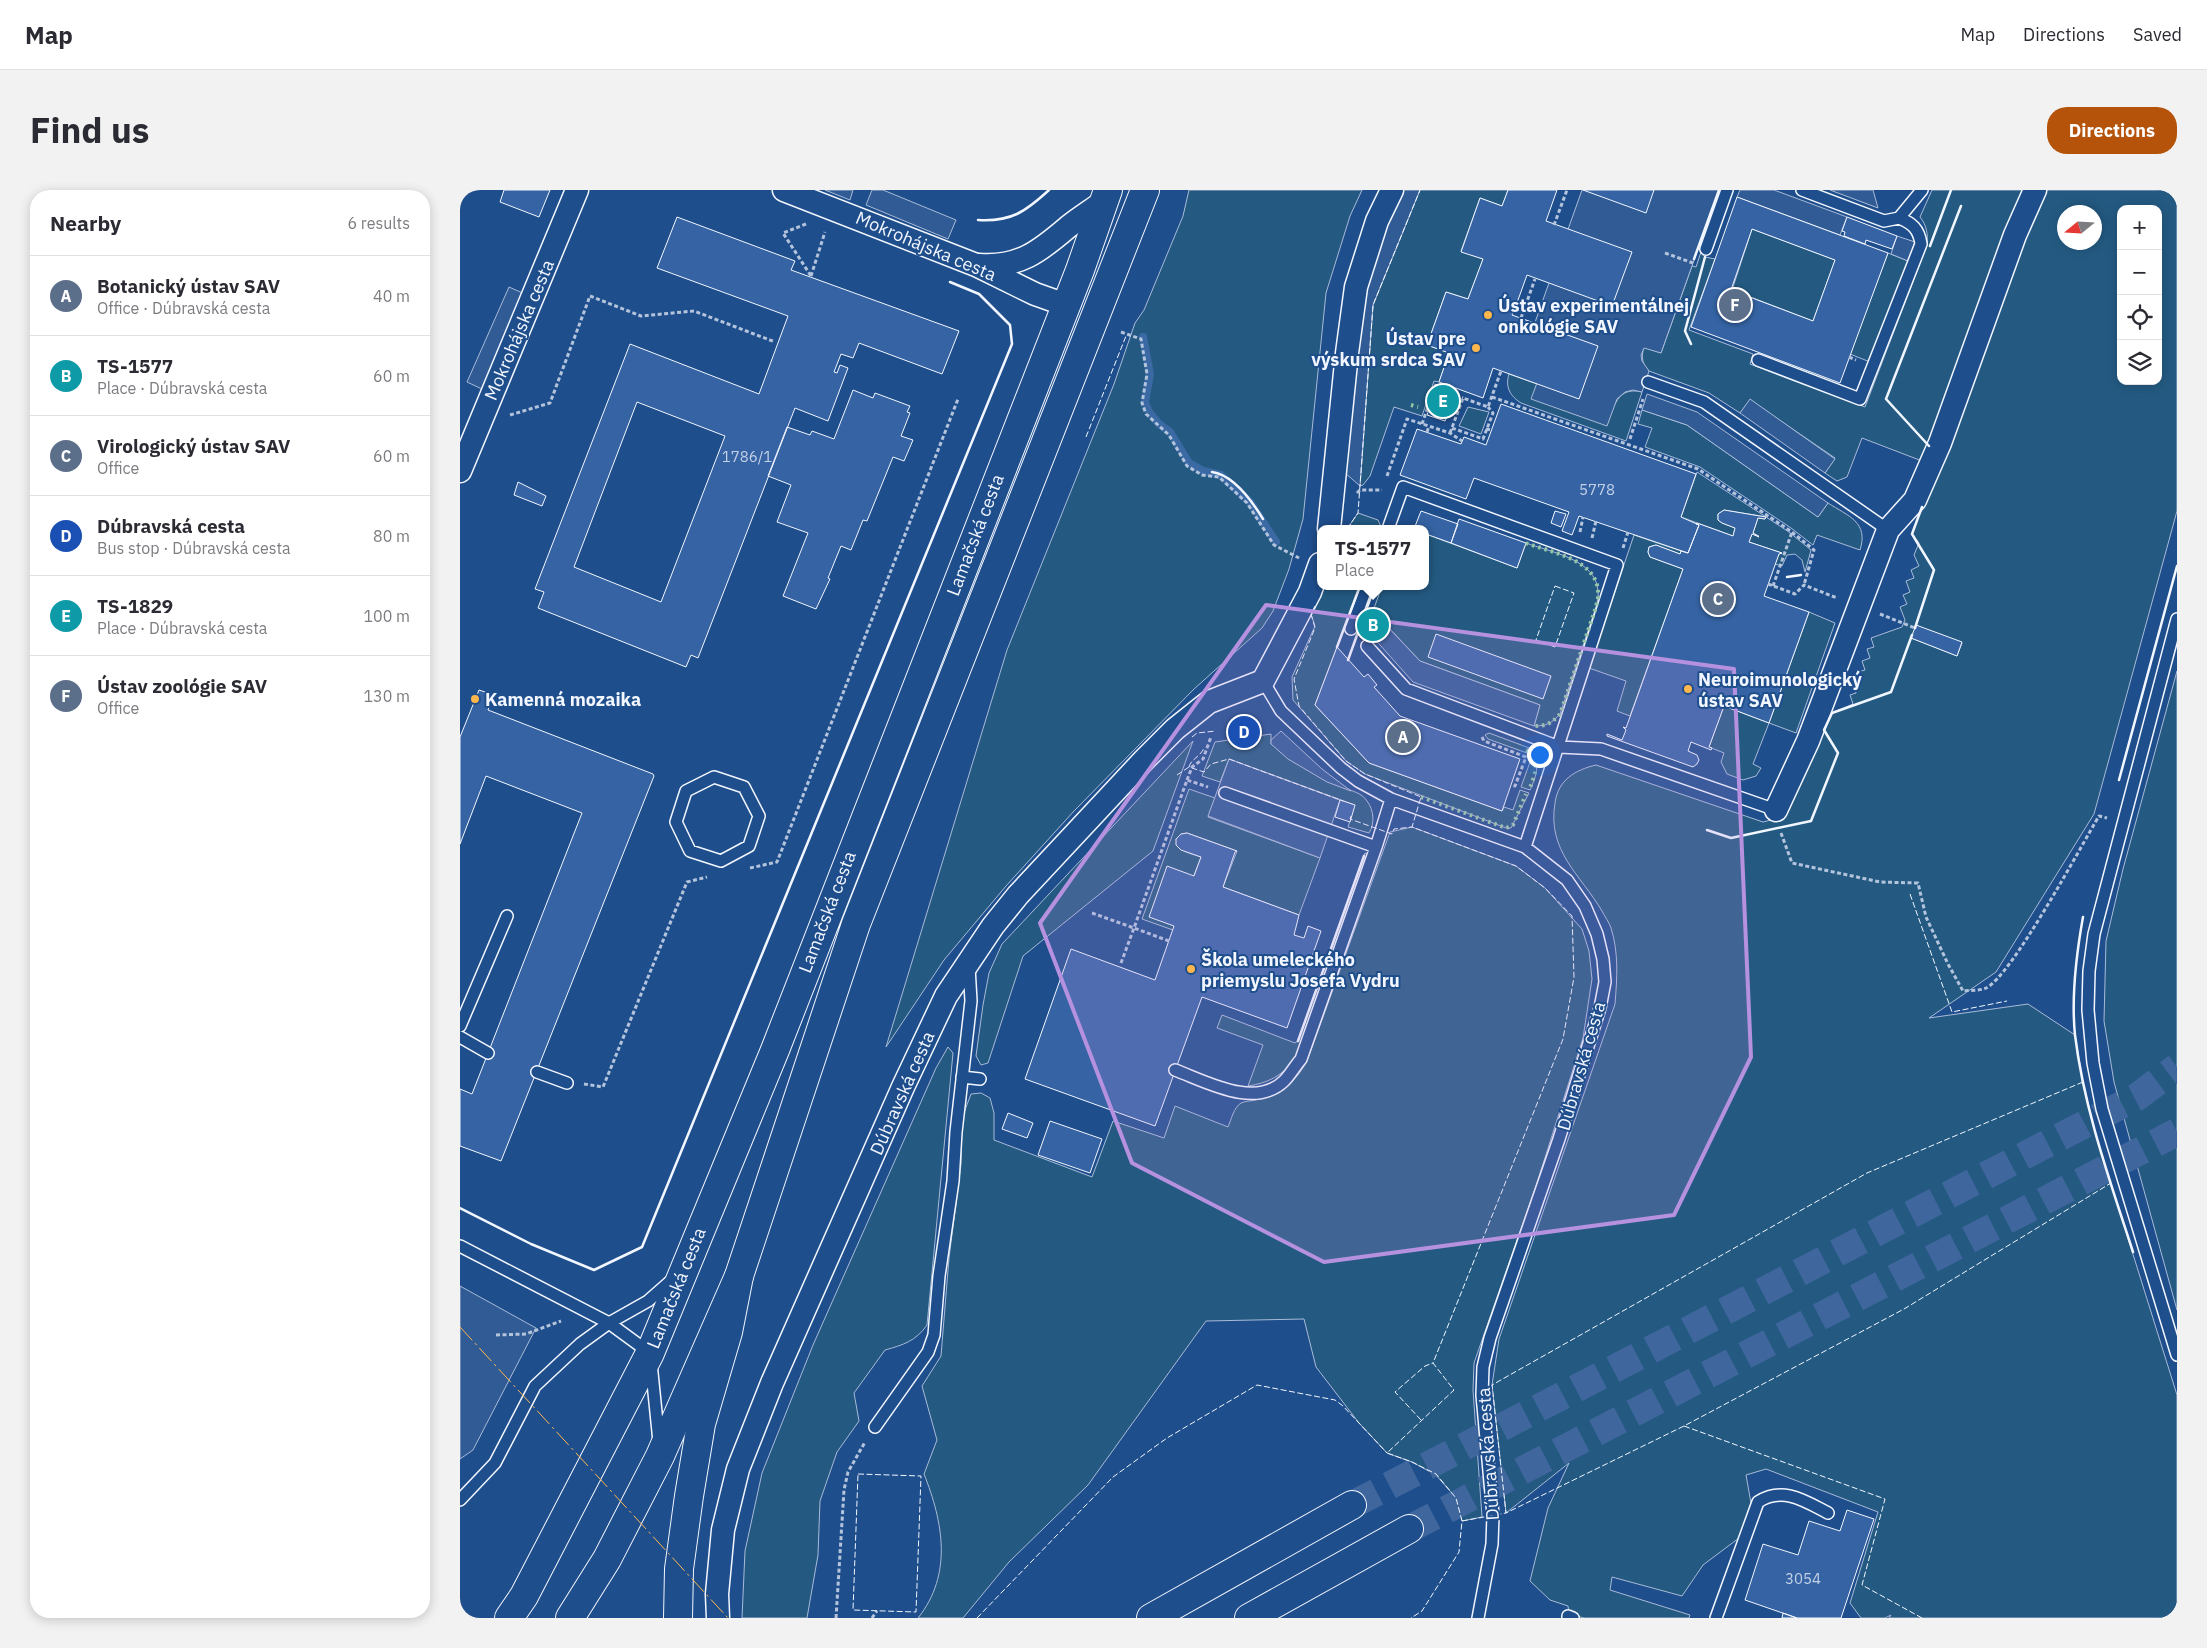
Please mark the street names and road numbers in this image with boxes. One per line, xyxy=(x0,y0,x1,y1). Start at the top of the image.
street label: Mokrohájska cesta xyxy=(852,206,1000,286)
street label: Mokrohájska cesta xyxy=(479,256,559,404)
street label: Lamačská cesta xyxy=(941,471,1009,599)
street label: Lamačská cesta xyxy=(793,848,861,976)
street label: Dúbravská cesta xyxy=(1552,999,1610,1133)
street label: Dúbravská cesta xyxy=(864,1027,940,1158)
street label: Lamačská cesta xyxy=(641,1224,711,1352)
street label: Dúbravská cesta xyxy=(1472,1386,1504,1521)

